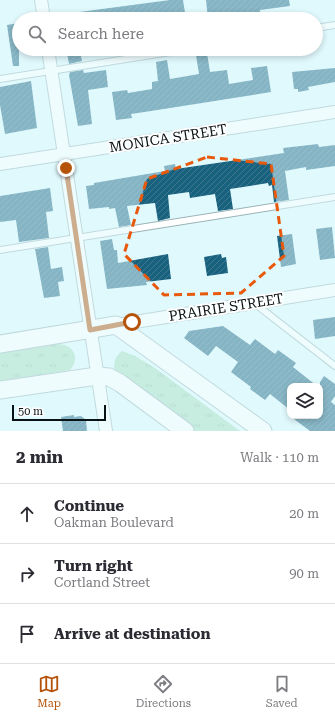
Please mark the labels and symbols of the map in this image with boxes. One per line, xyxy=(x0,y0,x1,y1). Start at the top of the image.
street label: MONICA STREET xyxy=(108,121,228,155)
route end xyxy=(57,159,75,177)
street label: PRAIRIE STREET xyxy=(167,290,285,324)
route start xyxy=(123,313,141,331)
scale bar xyxy=(12,403,106,422)

